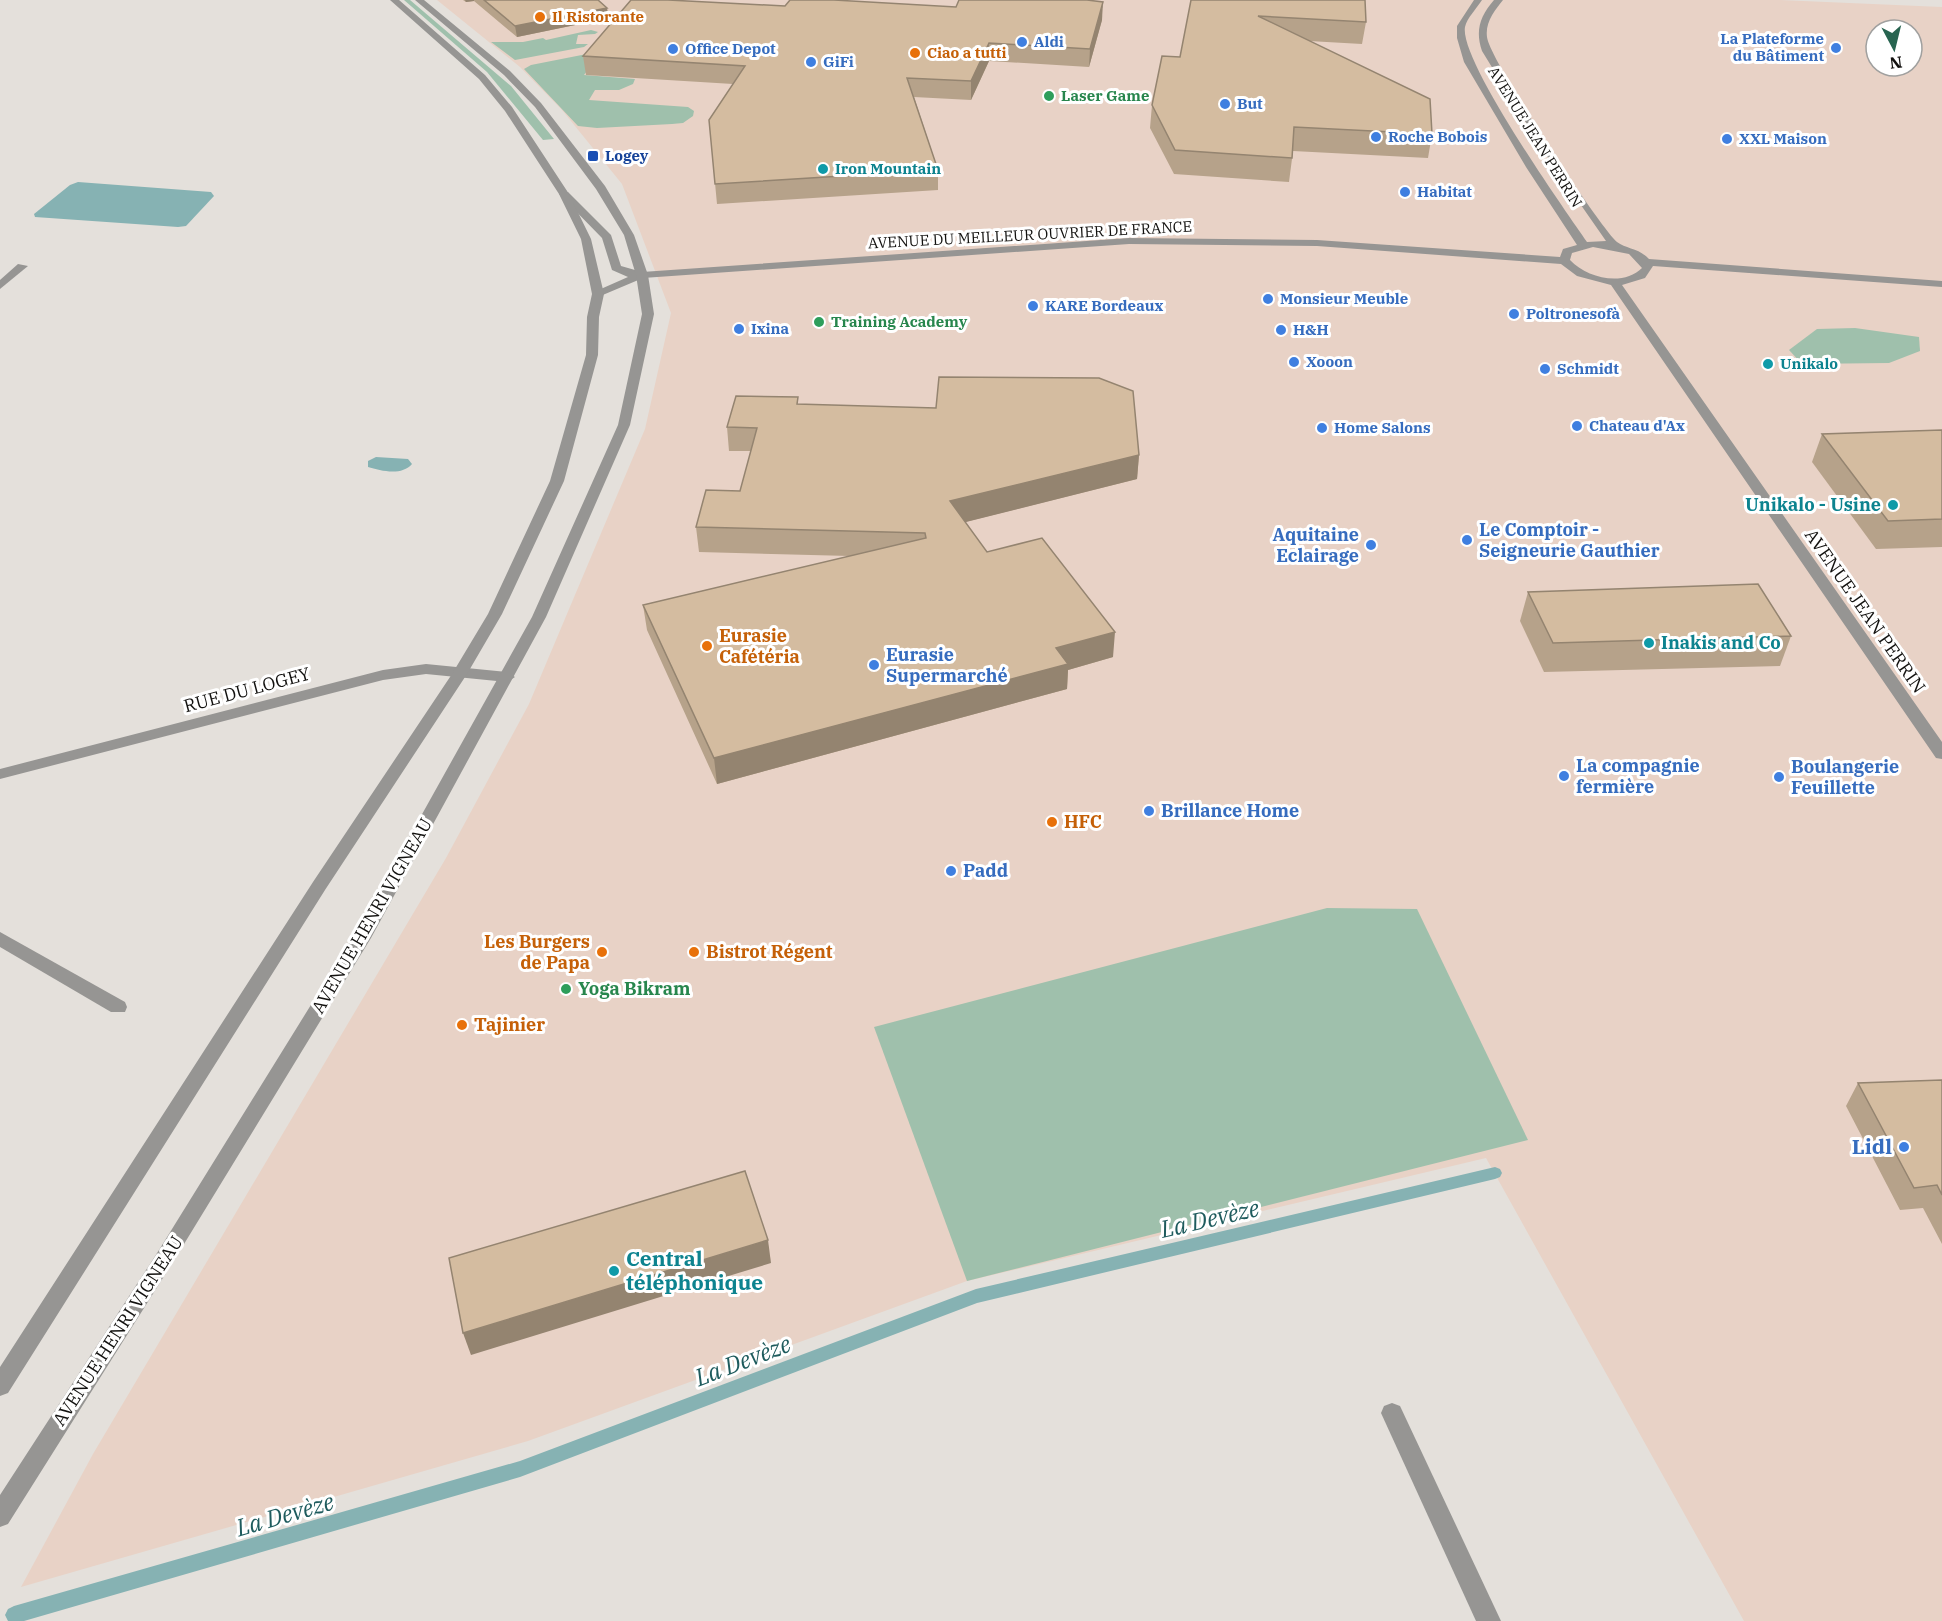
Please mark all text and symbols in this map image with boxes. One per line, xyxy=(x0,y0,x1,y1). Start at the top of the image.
place label: Il Ristorante xyxy=(552,7,644,26)
marker: Il Ristorante xyxy=(533,10,547,24)
north arrow xyxy=(1864,18,1924,78)
place label: La Plateforme du Bâtiment xyxy=(1720,29,1824,65)
place label: Aldi xyxy=(1034,32,1064,51)
marker: Aldi xyxy=(1015,35,1029,49)
place label: Office Depot xyxy=(685,39,776,58)
marker: La Plateforme du Bâtiment xyxy=(1829,41,1843,55)
marker: Office Depot xyxy=(666,42,680,56)
place label: Ciao a tutti xyxy=(927,43,1007,62)
marker: Ciao a tutti xyxy=(908,46,922,60)
place label: GiFi xyxy=(823,52,854,71)
text: N xyxy=(1888,52,1903,74)
marker: GiFi xyxy=(804,55,818,69)
street label: AVENUE JEAN PERRIN xyxy=(1484,63,1587,211)
place label: Laser Game xyxy=(1061,86,1149,105)
marker: Laser Game xyxy=(1042,89,1056,103)
place label: But xyxy=(1237,94,1263,113)
marker: But xyxy=(1218,97,1232,111)
place label: Roche Bobois xyxy=(1388,127,1487,146)
place label: XXL Maison xyxy=(1739,129,1827,148)
marker: Roche Bobois xyxy=(1369,130,1383,144)
marker: XXL Maison xyxy=(1720,132,1734,146)
place label: Logey xyxy=(605,146,649,165)
marker: Logey xyxy=(586,149,600,163)
place label: Iron Mountain xyxy=(835,159,941,178)
marker: Iron Mountain xyxy=(816,162,830,176)
place label: Habitat xyxy=(1417,182,1472,201)
marker: Habitat xyxy=(1398,185,1412,199)
street label: AVENUE DU MEILLEUR OUVRIER DE FRANCE xyxy=(867,217,1193,252)
place label: Monsieur Meuble xyxy=(1280,289,1408,308)
marker: Monsieur Meuble xyxy=(1261,292,1275,306)
place label: KARE Bordeaux xyxy=(1045,296,1163,315)
marker: KARE Bordeaux xyxy=(1026,299,1040,313)
place label: Poltronesofà xyxy=(1526,304,1621,323)
marker: Poltronesofà xyxy=(1507,307,1521,321)
place label: Training Academy xyxy=(831,312,968,331)
marker: Training Academy xyxy=(812,315,826,329)
place label: Ixina xyxy=(751,319,790,338)
place label: H&H xyxy=(1293,320,1329,339)
marker: Ixina xyxy=(732,322,746,336)
marker: H&H xyxy=(1274,323,1288,337)
place label: Xooon xyxy=(1306,352,1353,371)
place label: Unikalo xyxy=(1780,354,1838,373)
marker: Xooon xyxy=(1287,355,1301,369)
marker: Unikalo xyxy=(1761,357,1775,371)
place label: Schmidt xyxy=(1557,359,1619,378)
marker: Schmidt xyxy=(1538,362,1552,376)
place label: Chateau d'Ax xyxy=(1589,416,1685,435)
place label: Home Salons xyxy=(1334,418,1431,437)
marker: Chateau d'Ax xyxy=(1570,419,1584,433)
marker: Home Salons xyxy=(1315,421,1329,435)
place label: Unikalo - Usine xyxy=(1745,493,1881,516)
marker: Unikalo - Usine xyxy=(1886,498,1900,512)
place label: Le Comptoir - Seigneurie Gauthier xyxy=(1479,518,1660,562)
place label: Aquitaine Eclairage xyxy=(1273,523,1359,567)
street label: AVENUE JEAN PERRIN xyxy=(1800,524,1931,697)
marker: Le Comptoir - Seigneurie Gauthier xyxy=(1460,533,1474,547)
marker: Aquitaine Eclairage xyxy=(1364,538,1378,552)
place label: Eurasie Cafétéria xyxy=(719,624,800,668)
place label: Inakis and Co xyxy=(1661,631,1781,654)
marker: Inakis and Co xyxy=(1642,636,1656,650)
marker: Eurasie Cafétéria xyxy=(700,639,714,653)
place label: Eurasie Supermarché xyxy=(886,643,1008,687)
marker: Eurasie Supermarché xyxy=(867,658,881,672)
street label: RUE DU LOGEY xyxy=(181,661,313,717)
place label: La compagnie fermière xyxy=(1576,754,1700,798)
place label: Boulangerie Feuillette xyxy=(1791,755,1899,799)
marker: La compagnie fermière xyxy=(1557,769,1571,783)
marker: Boulangerie Feuillette xyxy=(1772,770,1786,784)
place label: Brillance Home xyxy=(1161,799,1299,822)
marker: Brillance Home xyxy=(1142,804,1156,818)
place label: HFC xyxy=(1064,810,1102,833)
street label: AVENUE HENRI VIGNEAU xyxy=(306,814,437,1018)
marker: HFC xyxy=(1045,815,1059,829)
place label: Padd xyxy=(963,859,1008,882)
marker: Padd xyxy=(944,864,958,878)
place label: Les Burgers de Papa xyxy=(484,930,590,974)
place label: Bistrot Régent xyxy=(706,940,833,963)
marker: Les Burgers de Papa xyxy=(595,945,609,959)
marker: Bistrot Régent xyxy=(687,945,701,959)
place label: Yoga Bikram xyxy=(578,977,691,1000)
marker: Yoga Bikram xyxy=(559,982,573,996)
place label: Tajinier xyxy=(474,1013,545,1036)
marker: Tajinier xyxy=(455,1018,469,1032)
place label: Lidl xyxy=(1852,1132,1892,1160)
marker: Lidl xyxy=(1897,1140,1911,1154)
water label: La Devèze xyxy=(1156,1191,1263,1245)
street label: AVENUE HENRI VIGNEAU xyxy=(48,1231,188,1430)
place label: Central téléphonique xyxy=(626,1244,763,1296)
marker: Central téléphonique xyxy=(607,1264,621,1278)
water label: La Devèze xyxy=(689,1327,796,1393)
water label: La Devèze xyxy=(231,1485,338,1544)

